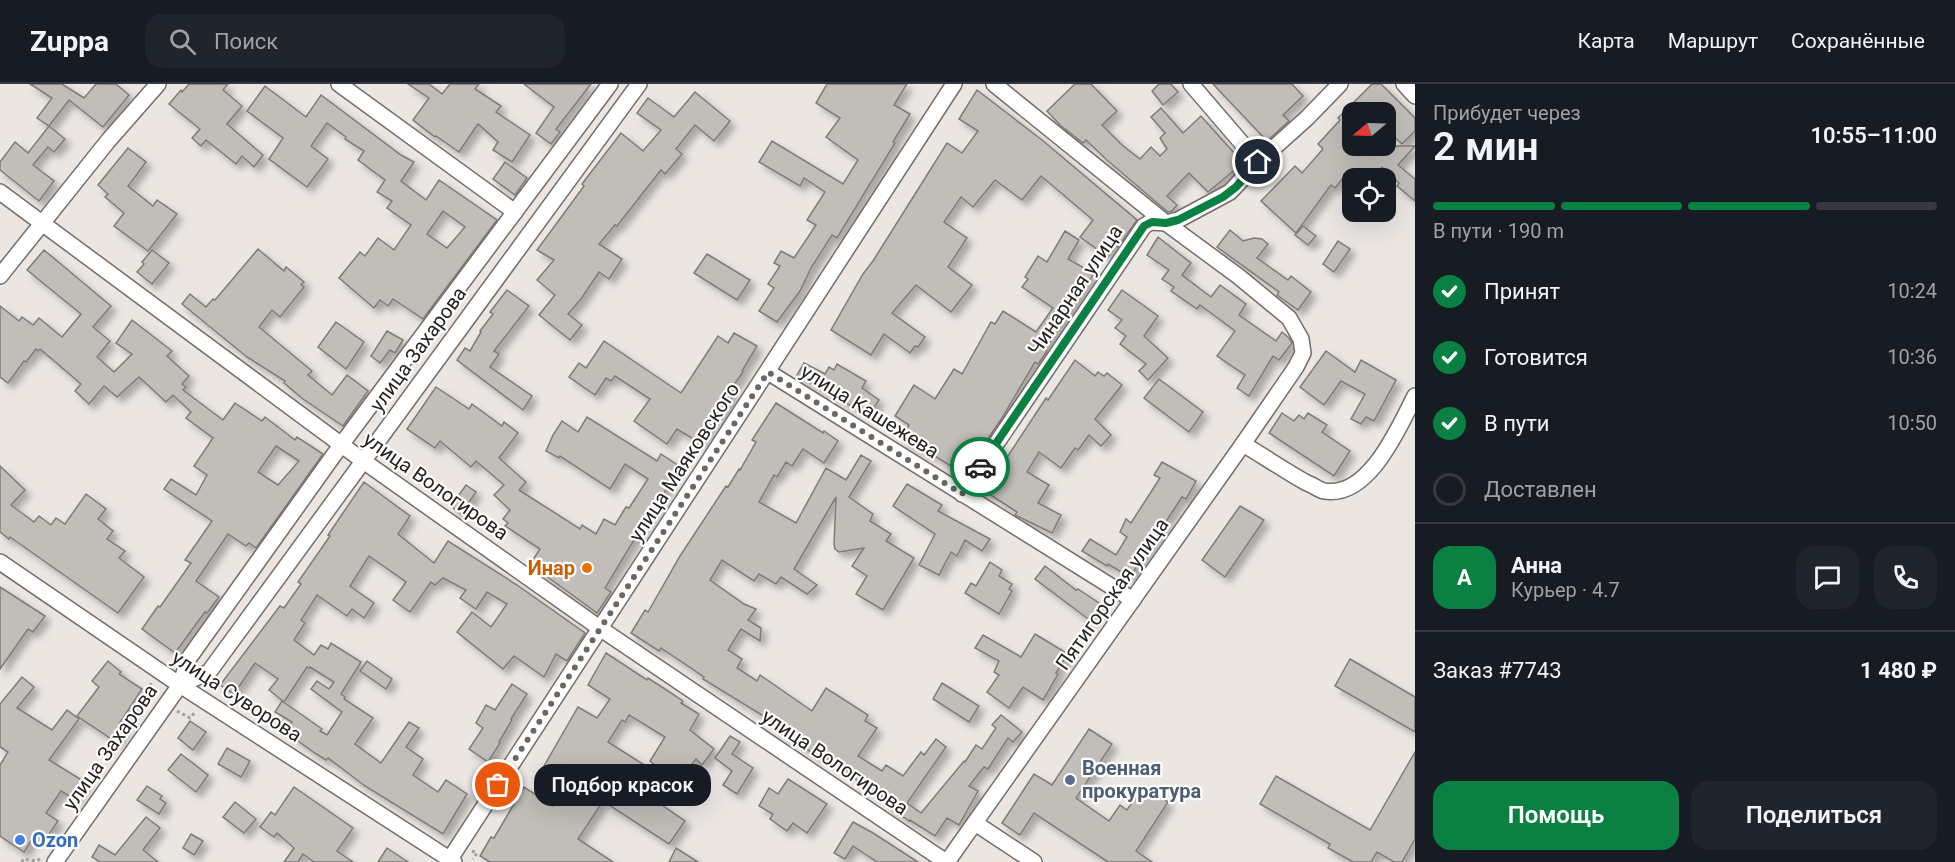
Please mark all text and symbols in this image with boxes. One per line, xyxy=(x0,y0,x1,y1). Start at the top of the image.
search box xyxy=(145,14,565,68)
text: Zuppa xyxy=(30,25,109,58)
icon: search xyxy=(166,25,199,58)
text: Поиск xyxy=(214,29,278,54)
text: Карта xyxy=(1578,29,1635,53)
text: Маршрут xyxy=(1668,29,1758,53)
text: Сохранённые xyxy=(1791,29,1925,53)
text: Прибудет через xyxy=(1433,101,1581,125)
north arrow xyxy=(1342,102,1396,156)
map controls xyxy=(1342,102,1396,222)
text: 10:55–11:00 xyxy=(1810,123,1937,148)
text: 2 мин xyxy=(1433,124,1539,170)
pin xyxy=(1232,136,1283,187)
icon: home xyxy=(1241,145,1274,178)
button: locate xyxy=(1342,168,1396,222)
text: В пути · 190 m xyxy=(1433,219,1564,243)
street label: Чинарная улица xyxy=(1023,220,1127,360)
icon: check xyxy=(1433,275,1466,308)
text: Принят xyxy=(1484,279,1560,304)
text: 10:24 xyxy=(1887,279,1937,303)
street label: улица Захарова xyxy=(365,282,471,416)
icon: check xyxy=(1433,341,1466,374)
text: Готовится xyxy=(1484,345,1588,370)
text: 10:36 xyxy=(1887,345,1937,369)
street label: улица Кашежева xyxy=(796,359,944,463)
street label: улица Маяковского xyxy=(624,378,744,546)
icon: check xyxy=(1433,407,1466,440)
text: В пути xyxy=(1484,411,1550,436)
text: 10:50 xyxy=(1887,411,1937,435)
street label: улица Вологирова xyxy=(359,427,513,545)
courier xyxy=(950,437,1010,497)
icon: car xyxy=(964,451,997,484)
text: Доставлен xyxy=(1484,477,1597,502)
street label: Пятигорская улица xyxy=(1050,513,1174,675)
button: chat xyxy=(1796,546,1859,609)
button: phone xyxy=(1874,546,1937,609)
text: Анна xyxy=(1511,553,1562,578)
place label: Инар xyxy=(528,556,575,580)
marker: Инар xyxy=(580,561,594,575)
text: А xyxy=(1457,565,1472,590)
text: Курьер · 4.7 xyxy=(1511,578,1620,602)
street label: улица Суворова xyxy=(168,645,306,747)
text: Заказ #7743 xyxy=(1433,658,1562,683)
text: 1 480 ₽ xyxy=(1860,658,1937,683)
street label: улица Захарова xyxy=(58,679,162,815)
street label: улица Вологирова xyxy=(757,704,913,820)
place label: Военная прокуратура xyxy=(1082,756,1202,803)
pin xyxy=(472,759,523,810)
callout: Подбор красок xyxy=(534,764,711,806)
icon: bag xyxy=(481,768,514,801)
text: Подбор красок xyxy=(551,773,694,797)
marker: Военная прокуратура xyxy=(1063,773,1077,787)
button: Помощь xyxy=(1433,781,1679,850)
button: Поделиться xyxy=(1691,781,1937,850)
place label: Ozon xyxy=(32,828,78,852)
marker: Ozon xyxy=(13,833,27,847)

